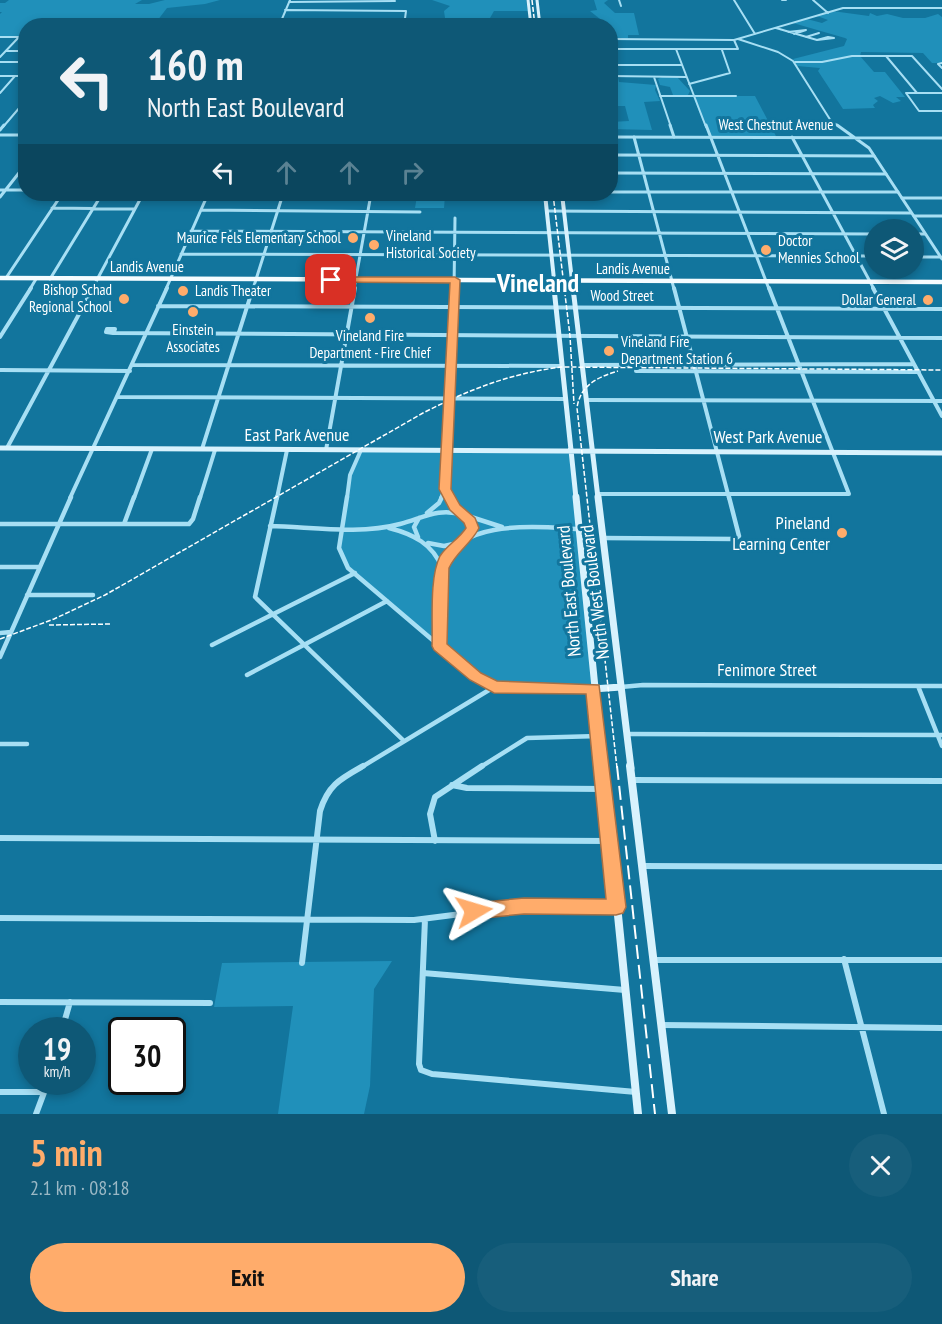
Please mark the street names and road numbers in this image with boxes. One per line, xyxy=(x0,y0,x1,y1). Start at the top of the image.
street label: West Chestnut Avenue xyxy=(719,115,833,134)
street label: Landis Avenue xyxy=(110,257,184,276)
street label: Landis Avenue xyxy=(596,259,670,278)
street label: Wood Street xyxy=(590,286,654,305)
street label: East Park Avenue xyxy=(245,423,349,446)
street label: West Park Avenue xyxy=(714,425,822,448)
street label: North East Boulevard xyxy=(551,524,586,658)
street label: North West Boulevard xyxy=(575,524,614,661)
street label: Fenimore Street xyxy=(717,658,817,681)

